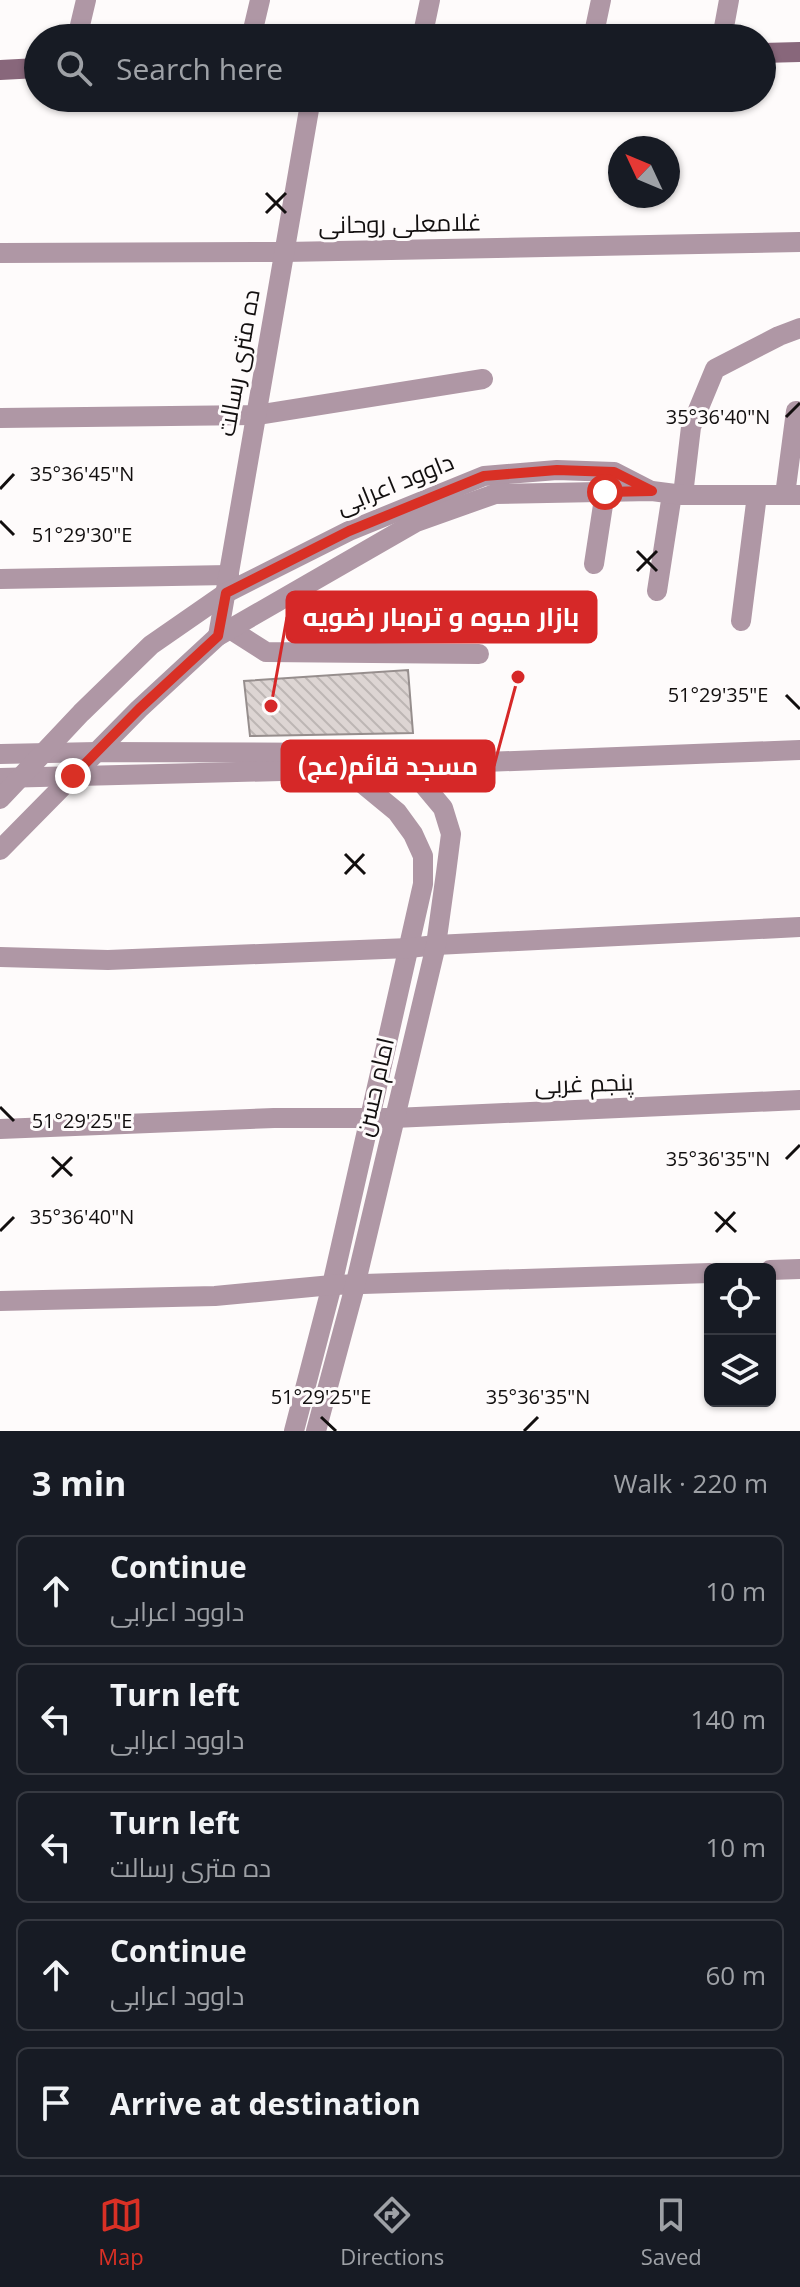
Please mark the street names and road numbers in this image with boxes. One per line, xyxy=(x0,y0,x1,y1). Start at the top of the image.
street label: غلامعلی روحانی xyxy=(318,205,482,240)
street label: ده متری رسالت xyxy=(208,287,267,439)
street label: داوود اعرابی xyxy=(331,444,458,521)
street label: امام حسن xyxy=(346,1034,402,1140)
street label: پنجم غربی xyxy=(534,1064,635,1102)

